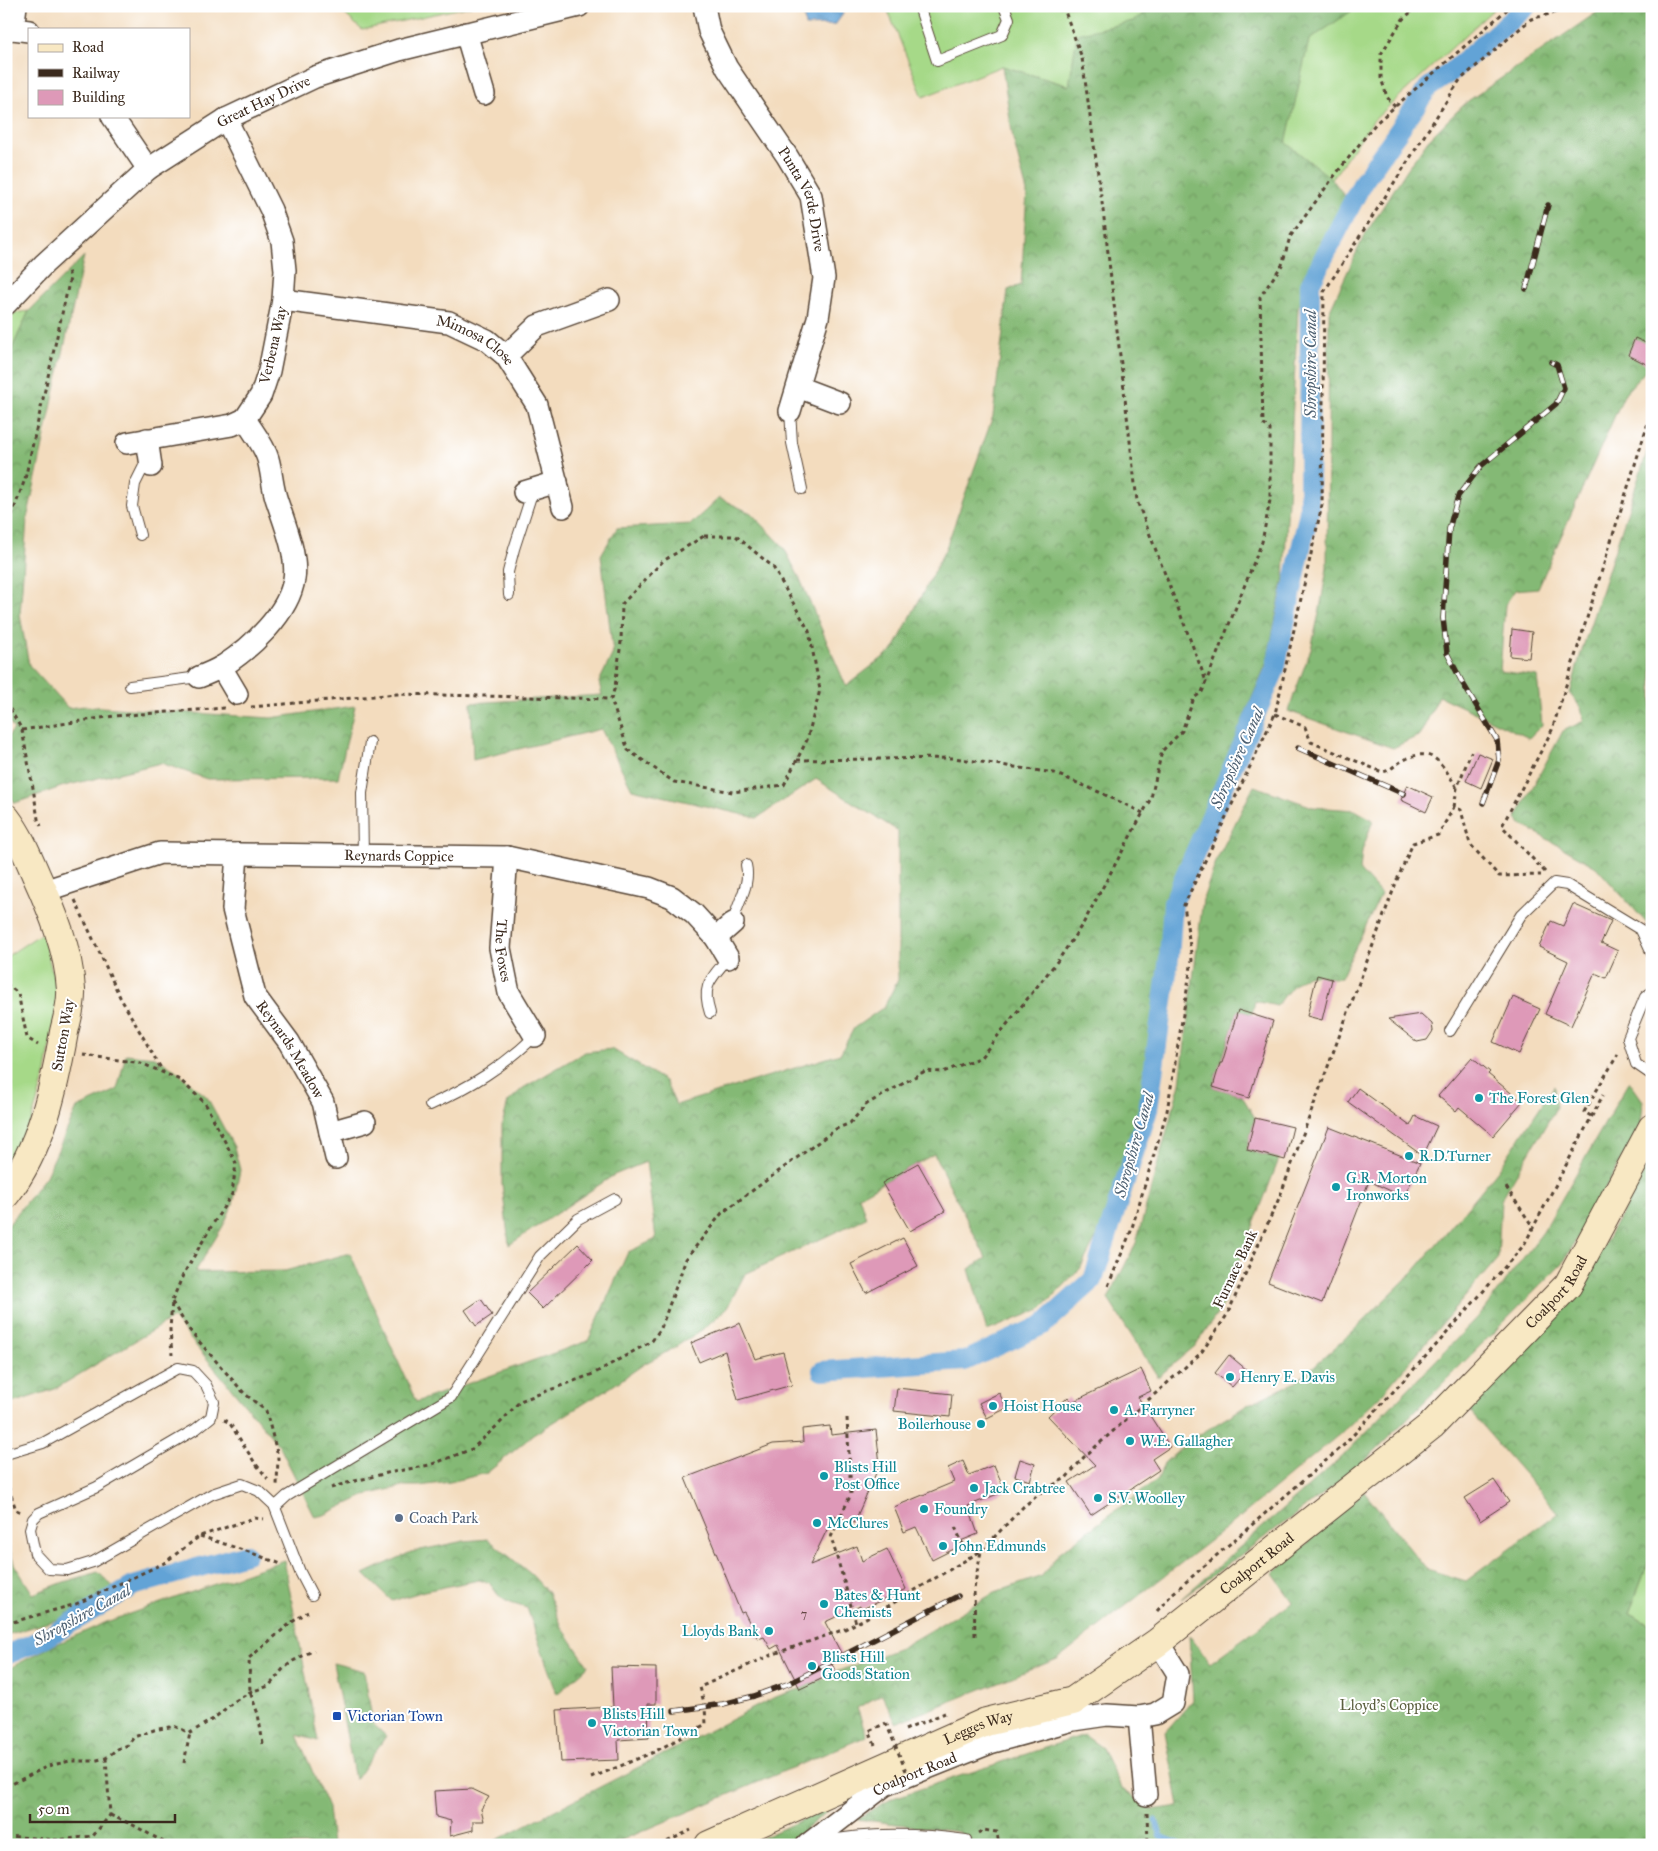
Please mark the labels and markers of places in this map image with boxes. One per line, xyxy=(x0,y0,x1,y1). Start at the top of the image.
place label: The Forest Glen xyxy=(1489,1089,1589,1107)
marker: The Forest Glen xyxy=(1473,1092,1485,1104)
place label: R.D.Turner xyxy=(1419,1147,1491,1165)
marker: R.D.Turner xyxy=(1403,1150,1415,1162)
place label: G.R. Morton Ironworks xyxy=(1346,1169,1427,1204)
marker: G.R. Morton Ironworks xyxy=(1330,1181,1342,1193)
place label: Henry E. Davis xyxy=(1240,1368,1335,1386)
marker: Henry E. Davis xyxy=(1224,1371,1236,1383)
place label: Hoist House xyxy=(1003,1397,1082,1415)
marker: Hoist House xyxy=(987,1400,999,1412)
place label: A. Farryner xyxy=(1123,1401,1195,1419)
marker: A. Farryner xyxy=(1108,1404,1120,1416)
place label: Boilerhouse xyxy=(898,1415,971,1433)
marker: Boilerhouse xyxy=(975,1418,987,1430)
place label: W.E. Gallagher xyxy=(1140,1432,1233,1450)
marker: W.E. Gallagher xyxy=(1124,1435,1136,1447)
place label: Blists Hill Post Office xyxy=(834,1458,900,1493)
marker: Blists Hill Post Office xyxy=(818,1470,830,1482)
place label: Jack Crabtree xyxy=(982,1479,1065,1498)
marker: Jack Crabtree xyxy=(968,1482,980,1494)
place label: S.V. Woolley xyxy=(1108,1489,1186,1507)
marker: S.V. Woolley xyxy=(1092,1492,1104,1504)
place label: Foundry xyxy=(934,1500,988,1518)
marker: Foundry xyxy=(918,1503,930,1515)
place label: Coach Park xyxy=(409,1509,478,1527)
marker: Coach Park xyxy=(393,1512,405,1524)
place label: McClures xyxy=(827,1514,888,1532)
marker: McClures xyxy=(811,1517,823,1529)
place label: John Edmunds xyxy=(951,1537,1046,1556)
marker: John Edmunds xyxy=(937,1540,949,1552)
place label: Bates & Hunt Chemists xyxy=(834,1586,921,1621)
marker: Bates & Hunt Chemists xyxy=(818,1598,830,1610)
place label: Lloyds Bank xyxy=(682,1622,759,1640)
marker: Lloyds Bank xyxy=(763,1625,775,1637)
place label: Blists Hill Goods Station xyxy=(822,1648,910,1683)
marker: Blists Hill Goods Station xyxy=(806,1660,818,1672)
place label: Blists Hill Victorian Town xyxy=(601,1705,698,1740)
place label: Victorian Town xyxy=(346,1707,443,1725)
marker: Victorian Town xyxy=(331,1710,343,1722)
marker: Blists Hill Victorian Town xyxy=(586,1717,598,1729)

